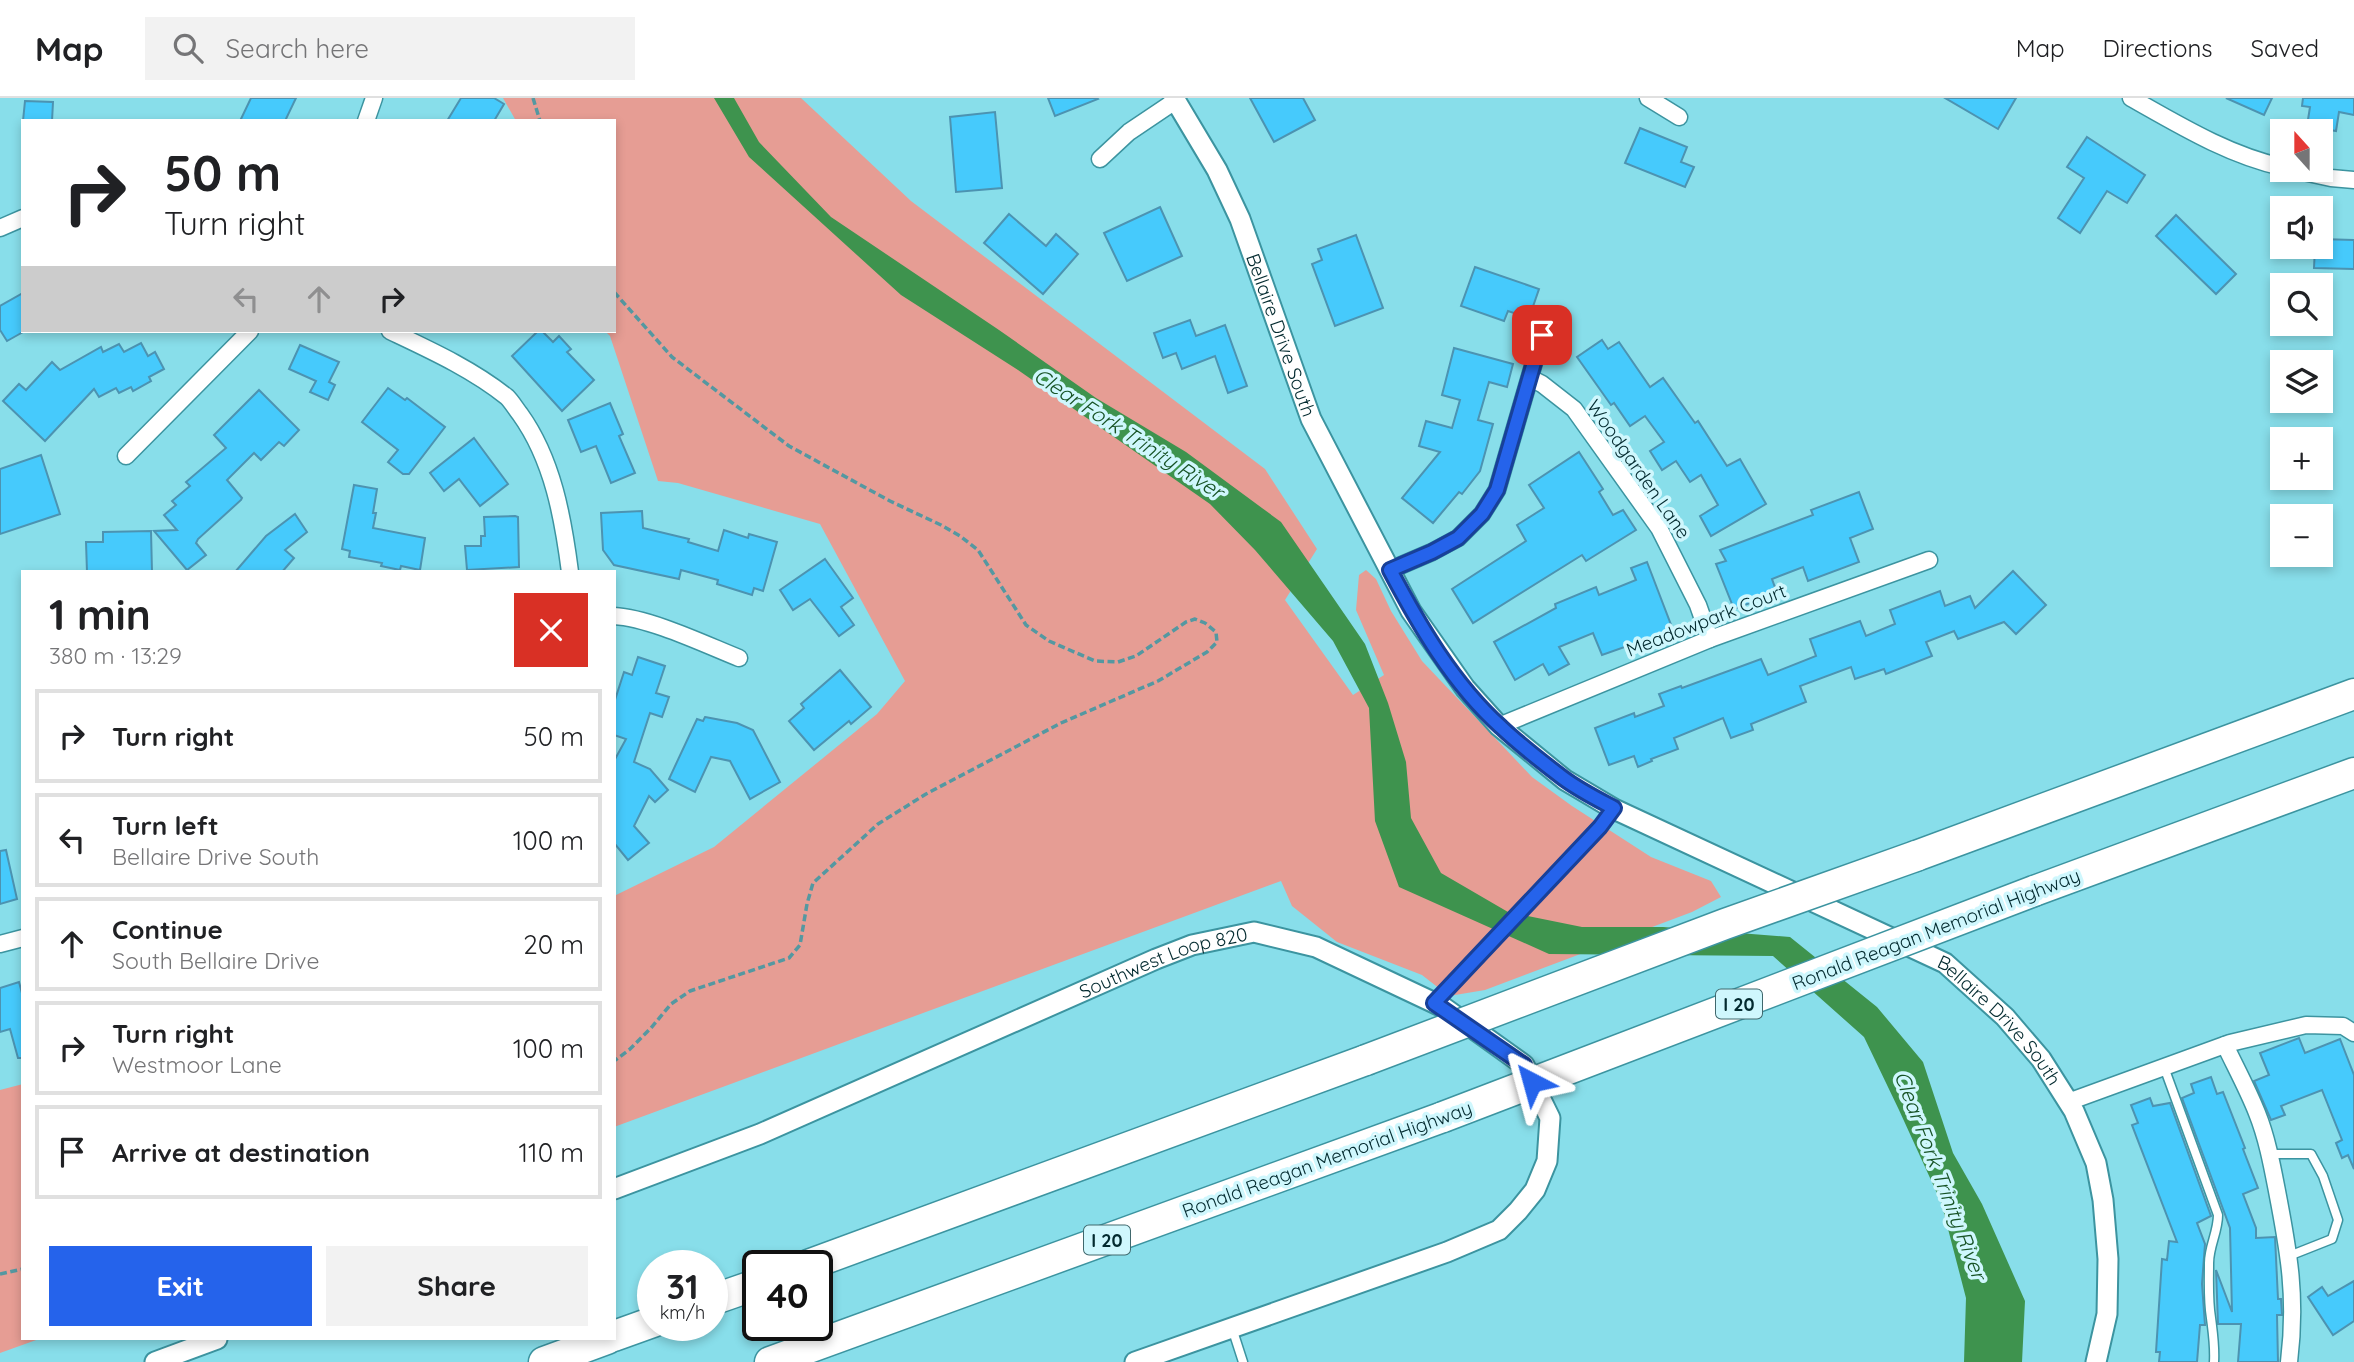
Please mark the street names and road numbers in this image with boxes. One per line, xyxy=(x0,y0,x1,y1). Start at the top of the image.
street label: Bellaire Drive South xyxy=(1241,250,1321,420)
street label: Woodgarden Lane xyxy=(1582,395,1696,543)
street label: Meadowpark Court xyxy=(1623,578,1789,662)
street label: Ronald Reagan Memorial Highway xyxy=(1789,863,2083,995)
street label: Southwest Loop 820 xyxy=(1075,922,1250,1003)
street label: Bellaire Drive South xyxy=(1934,949,2067,1090)
road number: I 20 xyxy=(1716,989,1762,1018)
street label: Ronald Reagan Memorial Highway xyxy=(1179,1095,1475,1223)
road number: I 20 xyxy=(1084,1226,1130,1254)

